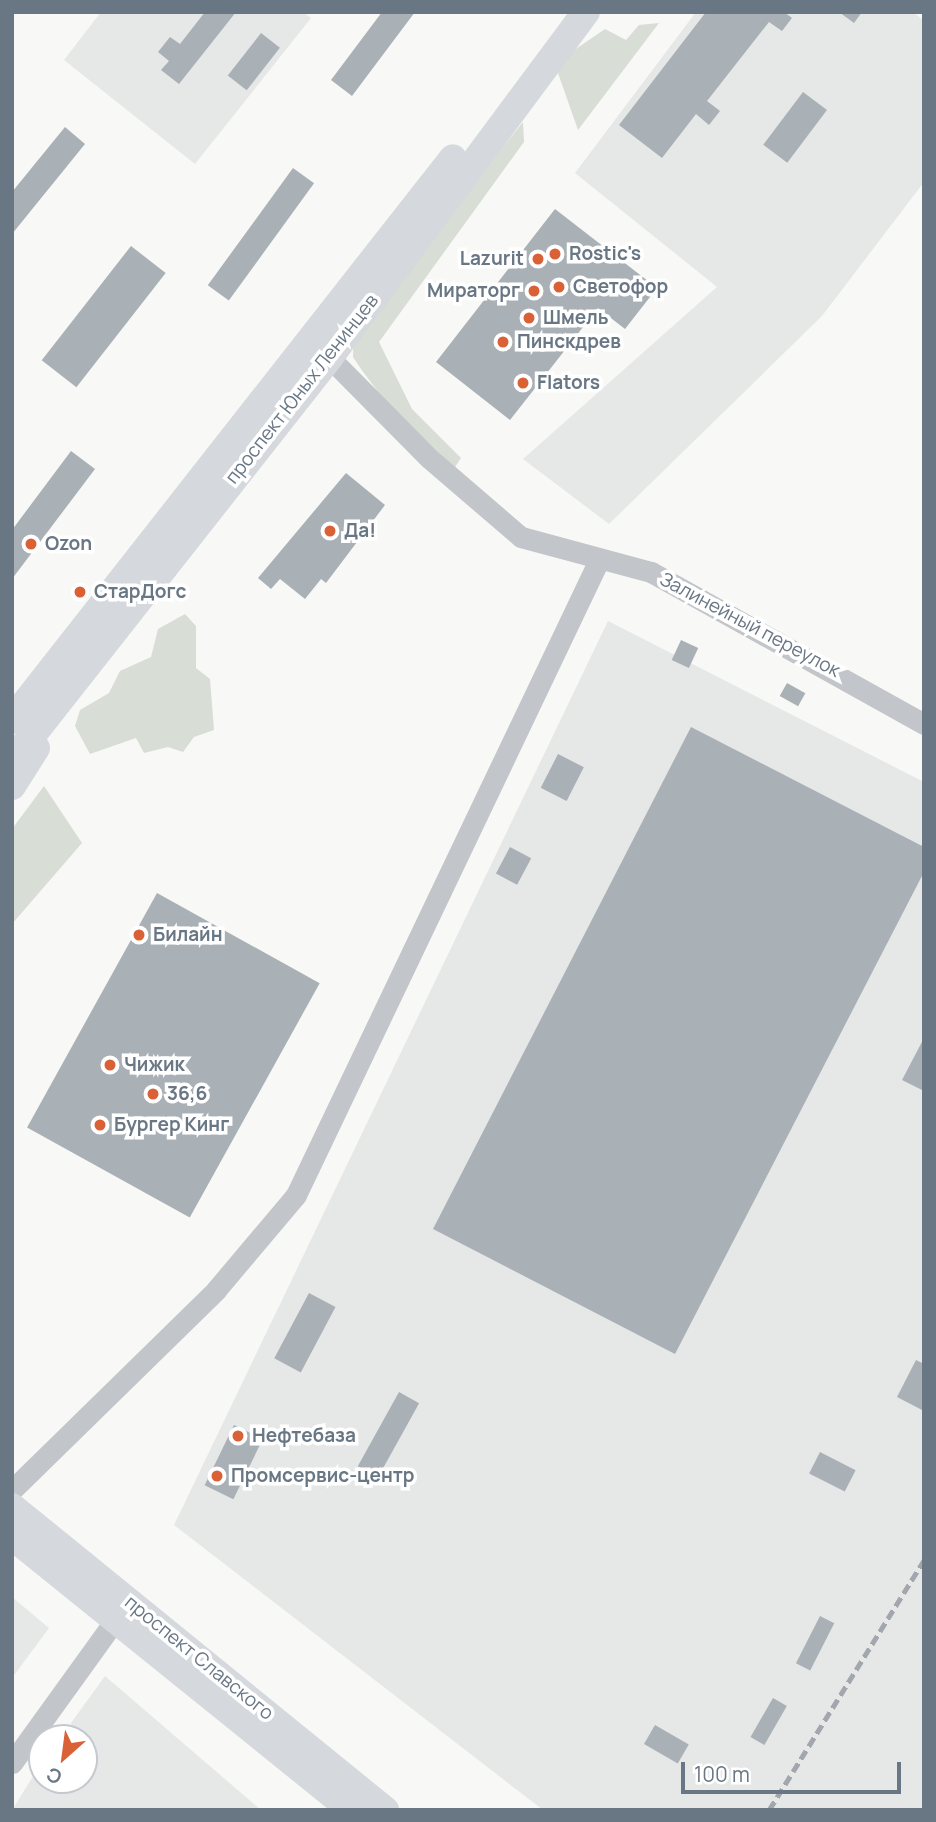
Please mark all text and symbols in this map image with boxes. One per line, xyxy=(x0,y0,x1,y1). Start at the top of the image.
place label: Rostic's xyxy=(569,243,641,265)
marker: Rostic's xyxy=(547,246,563,262)
place label: Lazurit xyxy=(460,248,524,270)
marker: Lazurit xyxy=(530,251,546,267)
place label: Светофор xyxy=(573,276,668,298)
marker: Светофор xyxy=(551,279,567,295)
place label: Мираторг xyxy=(427,280,520,302)
marker: Мираторг xyxy=(526,283,542,299)
street label: проспект Юных Ленинцев xyxy=(221,290,383,488)
place label: Шмель xyxy=(543,307,608,329)
marker: Шмель xyxy=(521,310,537,326)
place label: Пинскдрев xyxy=(517,331,621,353)
marker: Пинскдрев xyxy=(495,334,511,350)
place label: Flators xyxy=(537,372,600,394)
marker: Flators xyxy=(515,375,531,391)
place label: Да! xyxy=(344,520,376,542)
marker: Да! xyxy=(322,523,338,539)
place label: Ozon xyxy=(45,533,92,555)
marker: Ozon xyxy=(23,536,39,552)
street label: Залинейный переулок xyxy=(656,568,844,682)
place label: СтарДогс xyxy=(94,581,186,603)
marker: СтарДогс xyxy=(72,584,88,600)
place label: Билайн xyxy=(153,924,223,946)
marker: Билайн xyxy=(131,927,147,943)
place label: Чижик xyxy=(124,1054,185,1076)
marker: Чижик xyxy=(102,1057,118,1073)
place label: 36,6 xyxy=(167,1083,207,1105)
marker: 36,6 xyxy=(145,1086,161,1102)
place label: Бургер Кинг xyxy=(114,1114,229,1136)
marker: Бургер Кинг xyxy=(92,1117,108,1133)
place label: Нефтебаза xyxy=(252,1425,356,1447)
marker: Нефтебаза xyxy=(230,1428,246,1444)
place label: Промсервис-центр xyxy=(231,1465,415,1487)
marker: Промсервис-центр xyxy=(209,1468,225,1484)
street label: проспект Славского xyxy=(120,1591,278,1725)
north arrow xyxy=(28,1724,98,1794)
scale bar xyxy=(684,1748,904,1792)
text: 100 m xyxy=(694,1760,750,1788)
text: С xyxy=(42,1761,66,1791)

